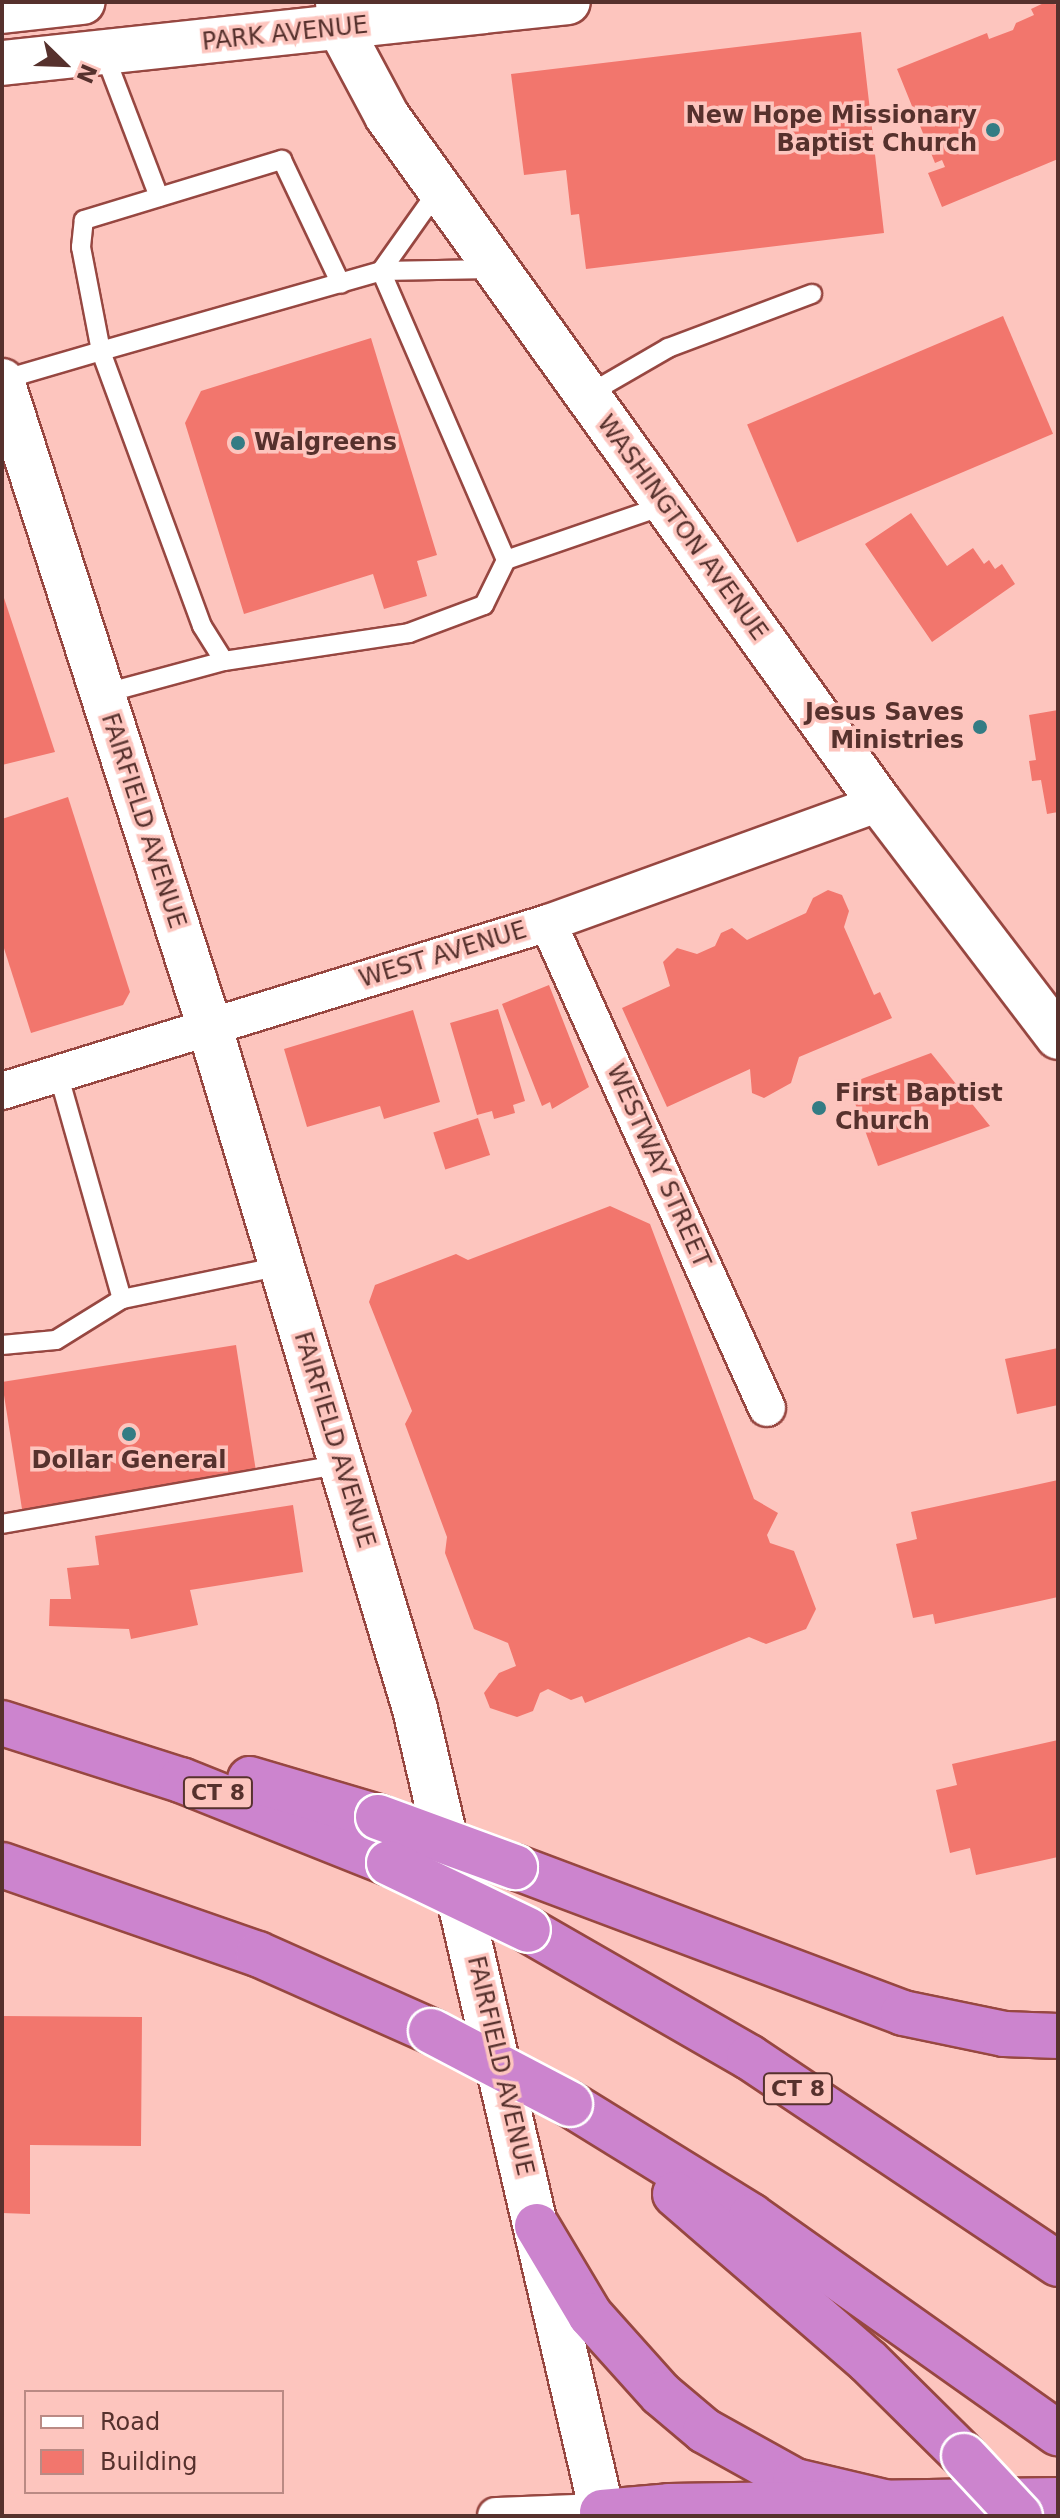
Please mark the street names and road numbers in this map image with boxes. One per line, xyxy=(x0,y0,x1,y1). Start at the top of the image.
street label: PARK AVENUE xyxy=(201,11,369,57)
street label: WASHINGTON AVENUE xyxy=(591,410,773,646)
street label: FAIRFIELD AVENUE xyxy=(95,710,191,932)
street label: WEST AVENUE xyxy=(356,916,530,994)
street label: WESTWAY STREET xyxy=(600,1060,716,1272)
street label: FAIRFIELD AVENUE xyxy=(287,1328,381,1552)
road number: CT 8 xyxy=(182,1775,254,1811)
street label: FAIRFIELD AVENUE xyxy=(461,1953,539,2179)
road number: CT 8 xyxy=(762,2071,834,2107)

